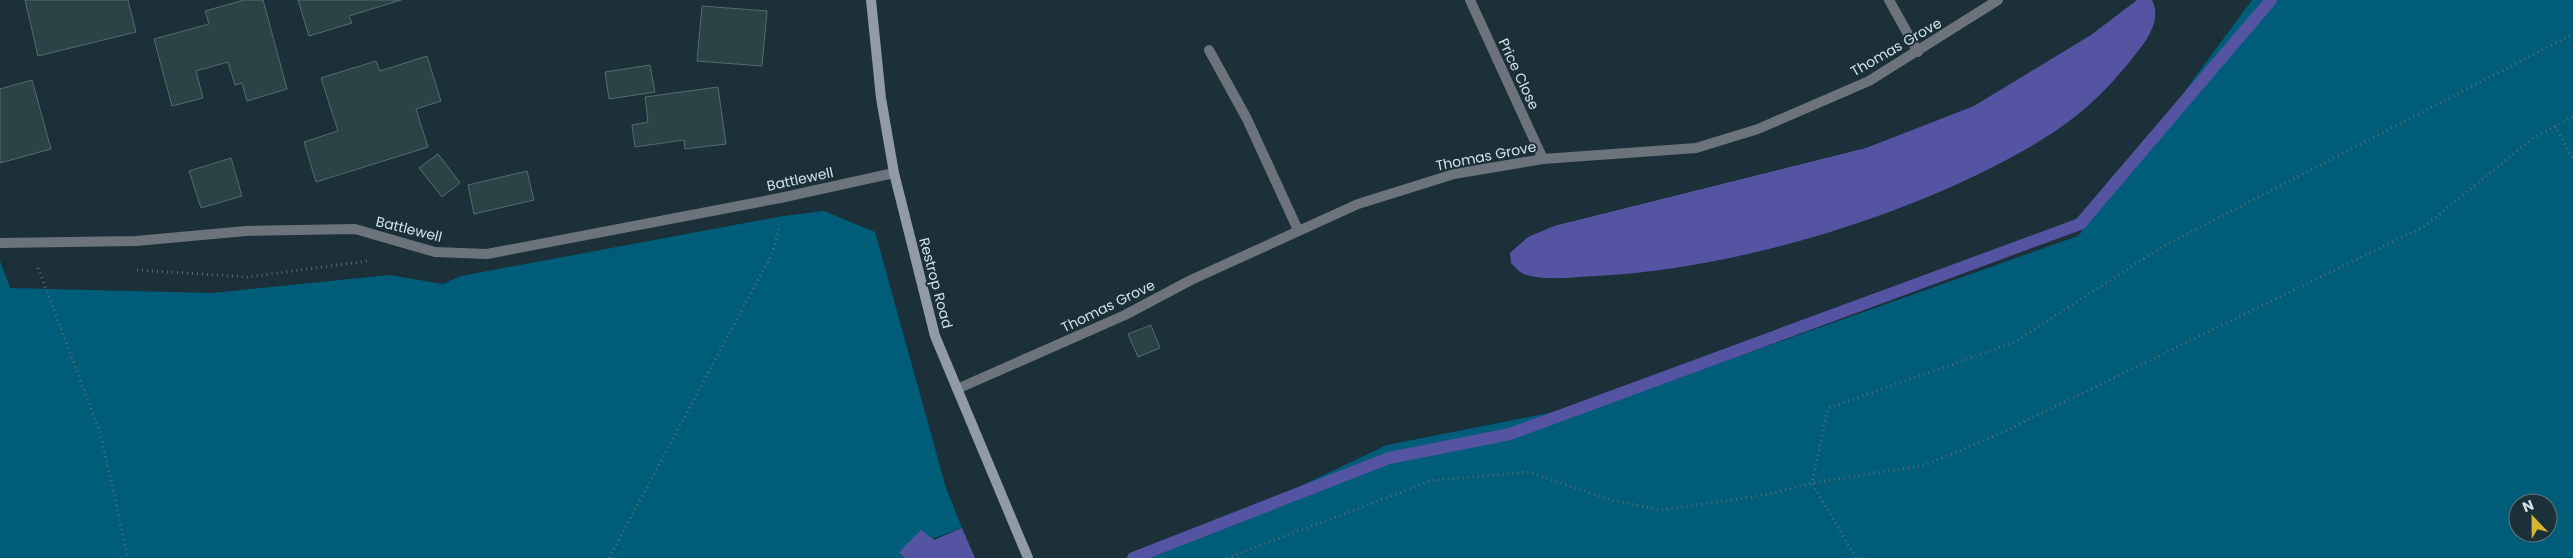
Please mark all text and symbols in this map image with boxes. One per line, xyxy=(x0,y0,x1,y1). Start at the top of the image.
street label: Thomas Grove xyxy=(1847,13,1945,81)
street label: Price Close xyxy=(1494,35,1544,113)
street label: Thomas Grove xyxy=(1434,136,1538,176)
street label: Battlewell xyxy=(765,162,835,196)
street label: Battlewell xyxy=(374,211,444,247)
street label: Restrop Road xyxy=(914,235,958,331)
street label: Thomas Grove xyxy=(1058,275,1159,337)
north arrow xyxy=(2508,493,2558,543)
text: N xyxy=(2520,495,2537,517)

